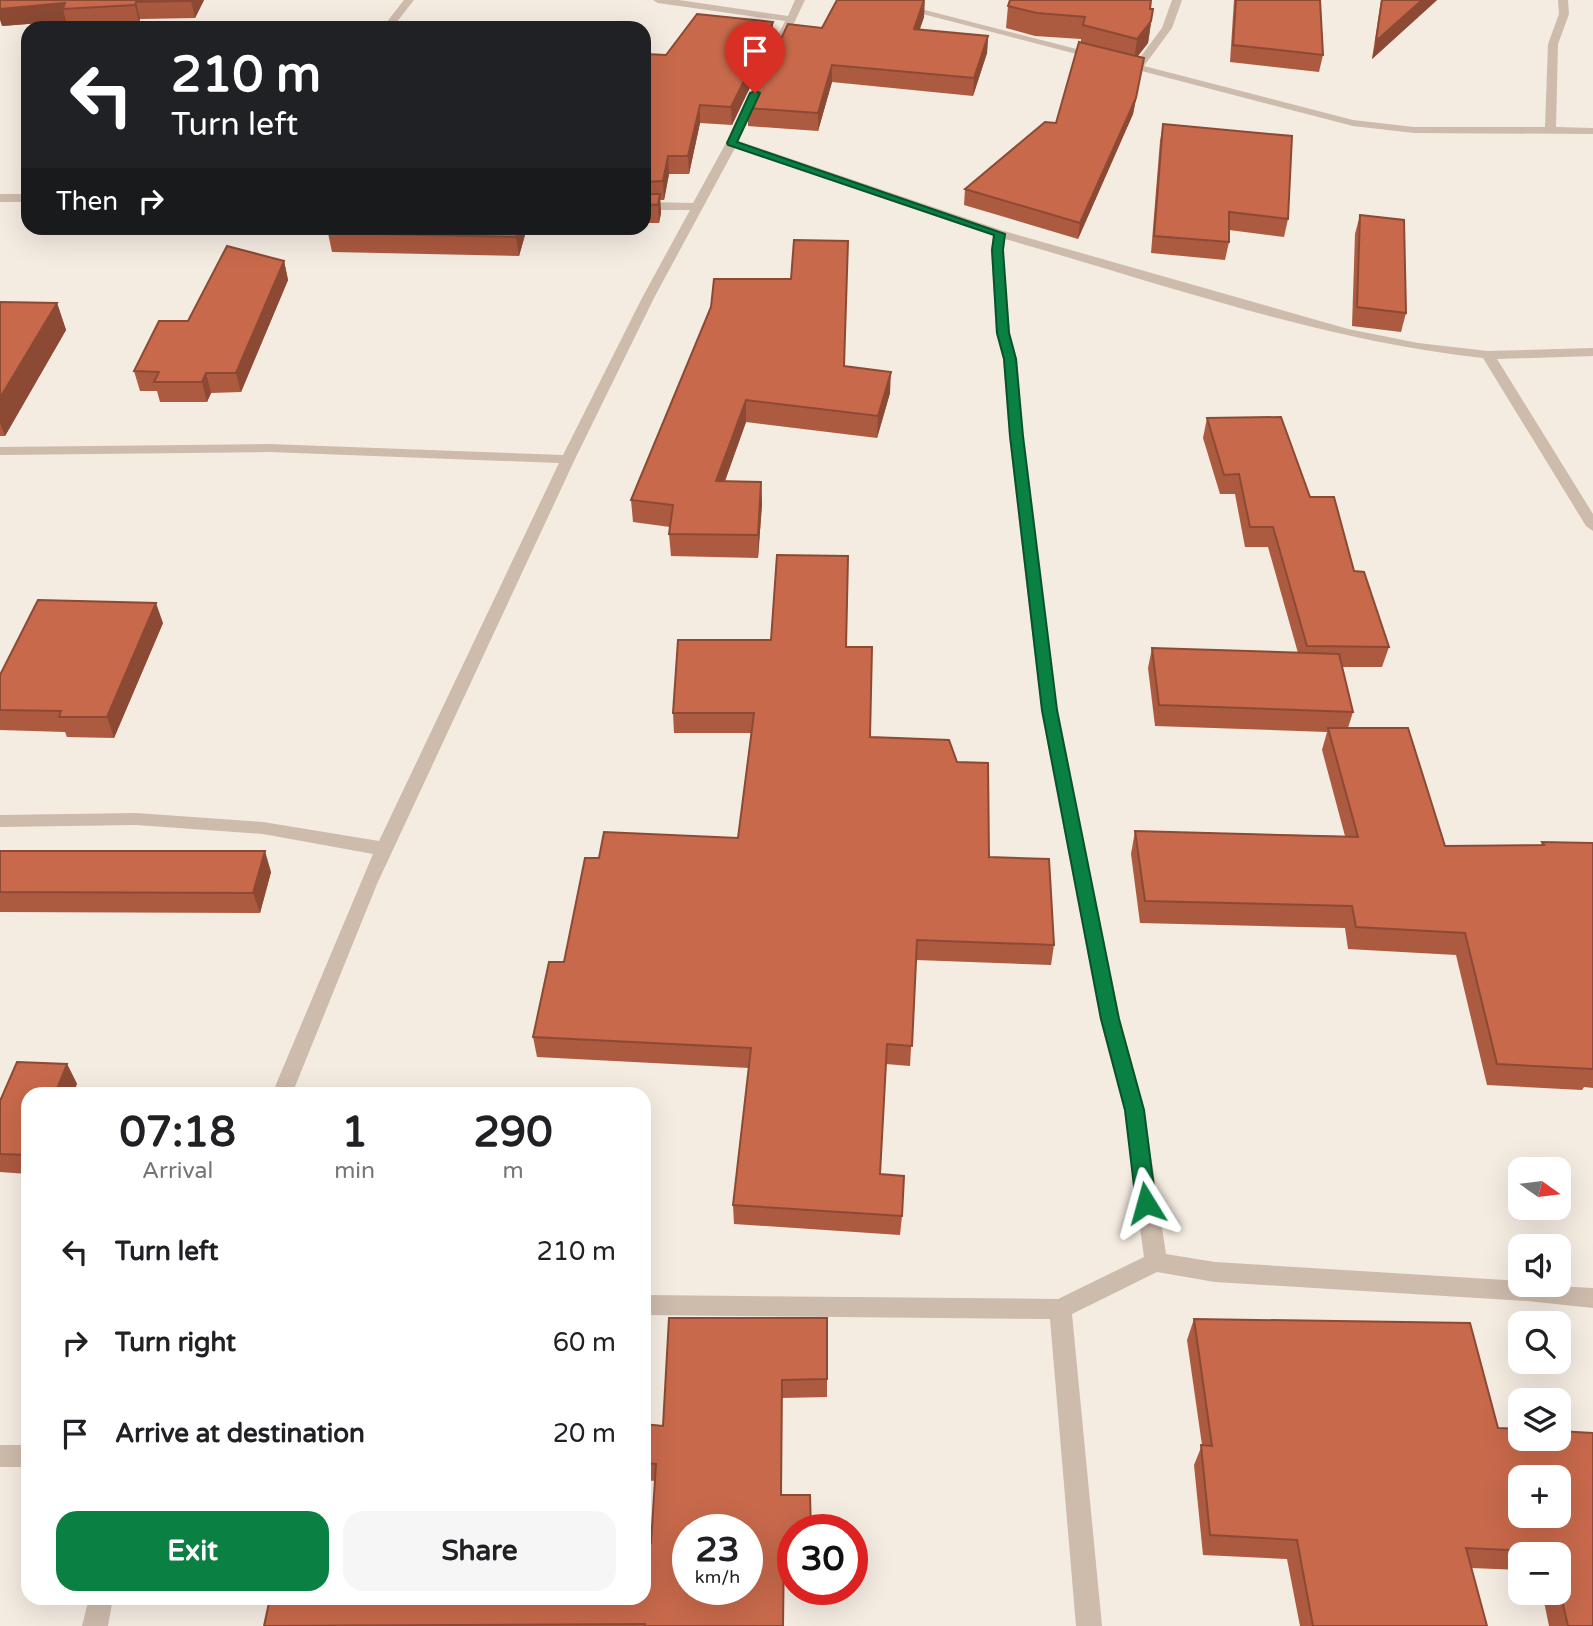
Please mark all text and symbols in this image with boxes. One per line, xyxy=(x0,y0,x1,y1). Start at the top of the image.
pin xyxy=(725,21,785,93)
icon: arrive xyxy=(736,32,774,70)
text: 210 m xyxy=(171,46,321,105)
icon: left xyxy=(56,49,147,140)
text: Turn left xyxy=(171,106,298,144)
icon: right xyxy=(132,182,170,220)
text: Then xyxy=(56,186,118,217)
text: 07:18 xyxy=(119,1107,236,1158)
text: 1 xyxy=(341,1107,368,1158)
text: 290 xyxy=(473,1107,553,1158)
text: Arrival xyxy=(142,1157,213,1185)
text: min xyxy=(334,1157,375,1185)
text: m xyxy=(502,1157,524,1185)
north arrow xyxy=(1508,1157,1572,1220)
map controls xyxy=(1508,1157,1571,1605)
position arrow xyxy=(1109,1166,1183,1240)
icon: left xyxy=(56,1233,94,1271)
button: sound xyxy=(1508,1234,1571,1297)
text: Turn left xyxy=(115,1236,218,1267)
text: 210 m xyxy=(536,1236,616,1267)
button: search xyxy=(1508,1311,1571,1374)
icon: right xyxy=(56,1324,94,1362)
text: Turn right xyxy=(115,1327,236,1358)
text: 60 m xyxy=(553,1327,616,1358)
button: layers xyxy=(1508,1388,1571,1451)
icon: arrive xyxy=(56,1415,94,1453)
text: Arrive at destination xyxy=(115,1418,365,1449)
text: 20 m xyxy=(553,1418,616,1449)
button: + xyxy=(1508,1465,1571,1528)
button: Exit xyxy=(56,1511,329,1591)
button: Share xyxy=(343,1511,616,1591)
speed limit sign: 30 xyxy=(777,1514,868,1605)
text: 23 xyxy=(696,1529,739,1571)
button: − xyxy=(1508,1542,1571,1605)
text: km/h xyxy=(695,1566,740,1588)

